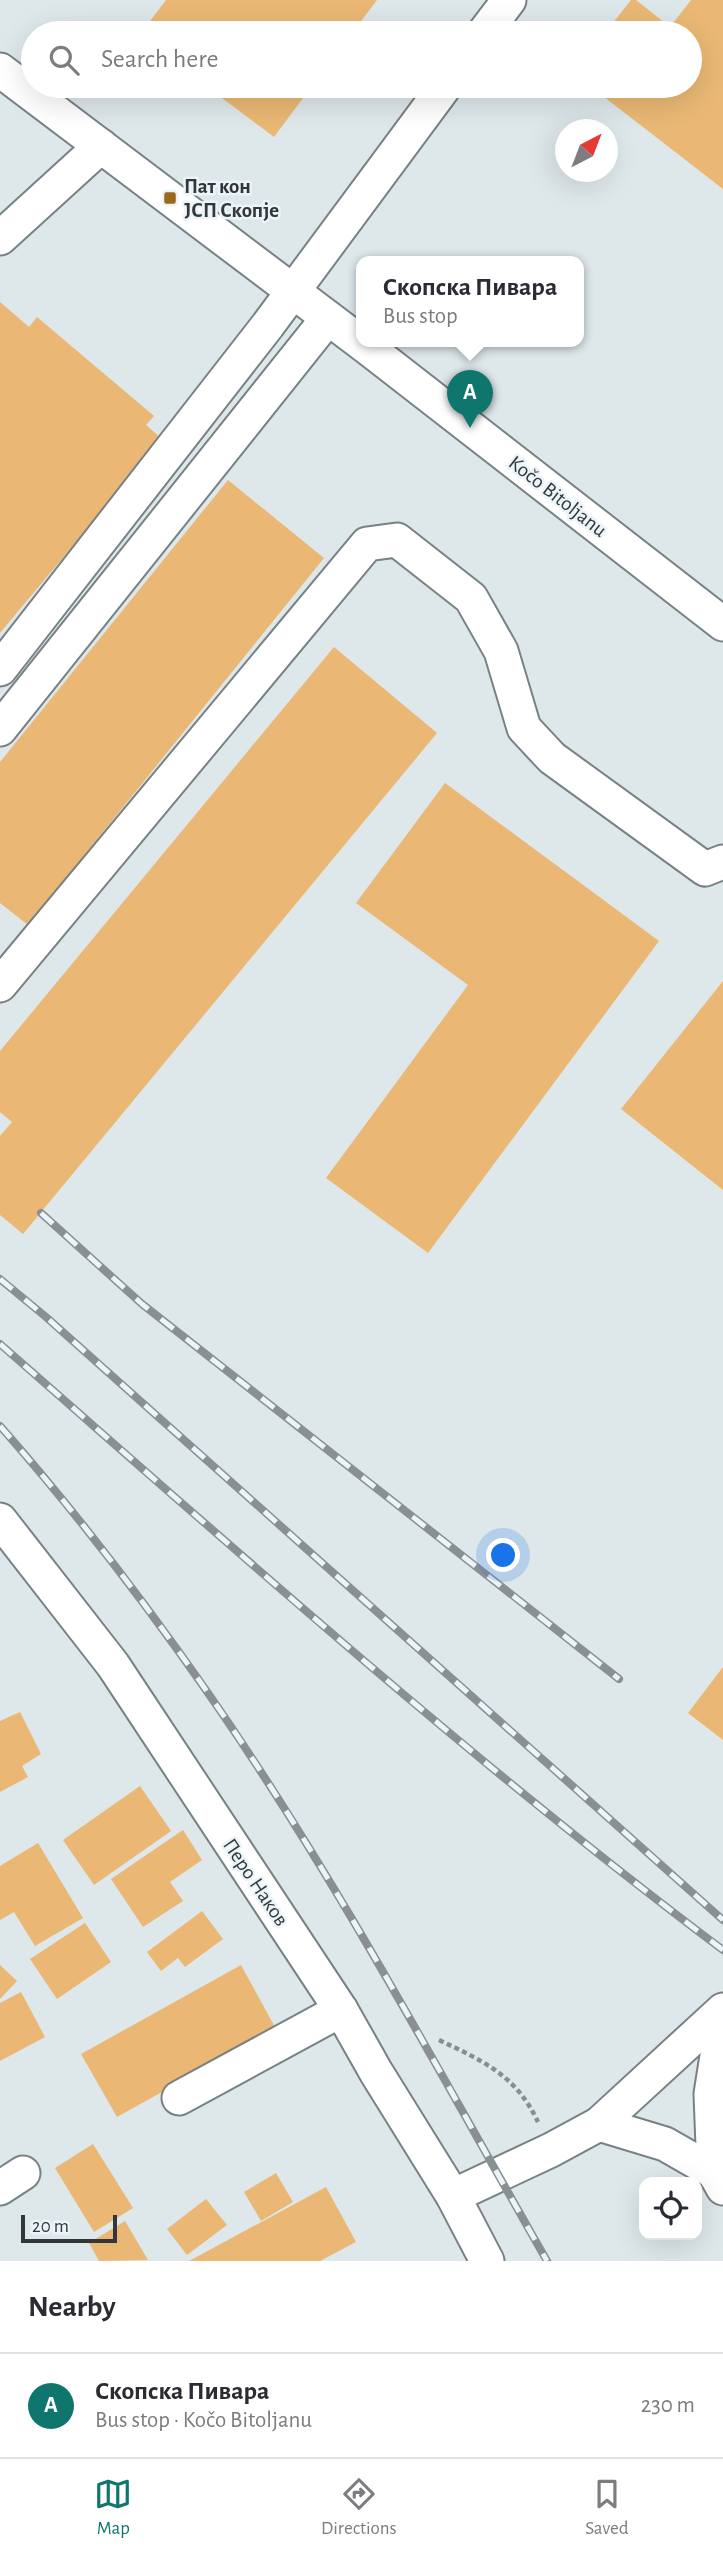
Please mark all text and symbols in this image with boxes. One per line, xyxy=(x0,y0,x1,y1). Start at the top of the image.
search box xyxy=(21,21,702,98)
icon: search xyxy=(45,41,83,79)
text: Search here xyxy=(101,46,219,72)
north arrow xyxy=(555,119,618,182)
place label: Пат кон ЈСП Скопје xyxy=(184,176,279,221)
marker: Пат кон ЈСП Скопје xyxy=(162,190,178,206)
popup xyxy=(356,256,584,347)
text: Скопска Пивара xyxy=(383,274,557,300)
text: Bus stop xyxy=(383,305,458,328)
pin: A xyxy=(447,370,493,428)
street label: Kočo Bitoljanu xyxy=(505,452,611,541)
your location xyxy=(486,1538,520,1572)
street label: Перо Наков xyxy=(219,1835,292,1930)
map controls xyxy=(639,2177,702,2240)
button: locate xyxy=(639,2177,702,2240)
scale bar xyxy=(21,2212,117,2244)
text: 20 m xyxy=(32,2217,69,2236)
text: Nearby xyxy=(28,2292,116,2322)
text: Скопска Пивара xyxy=(95,2378,269,2404)
text: A xyxy=(44,2394,58,2417)
text: 230 m xyxy=(641,2394,695,2417)
text: Bus stop · Kočo Bitoljanu xyxy=(95,2409,312,2432)
tab: Map xyxy=(94,2475,132,2540)
tab: Directions xyxy=(321,2475,397,2540)
tab: Saved xyxy=(585,2475,629,2540)

